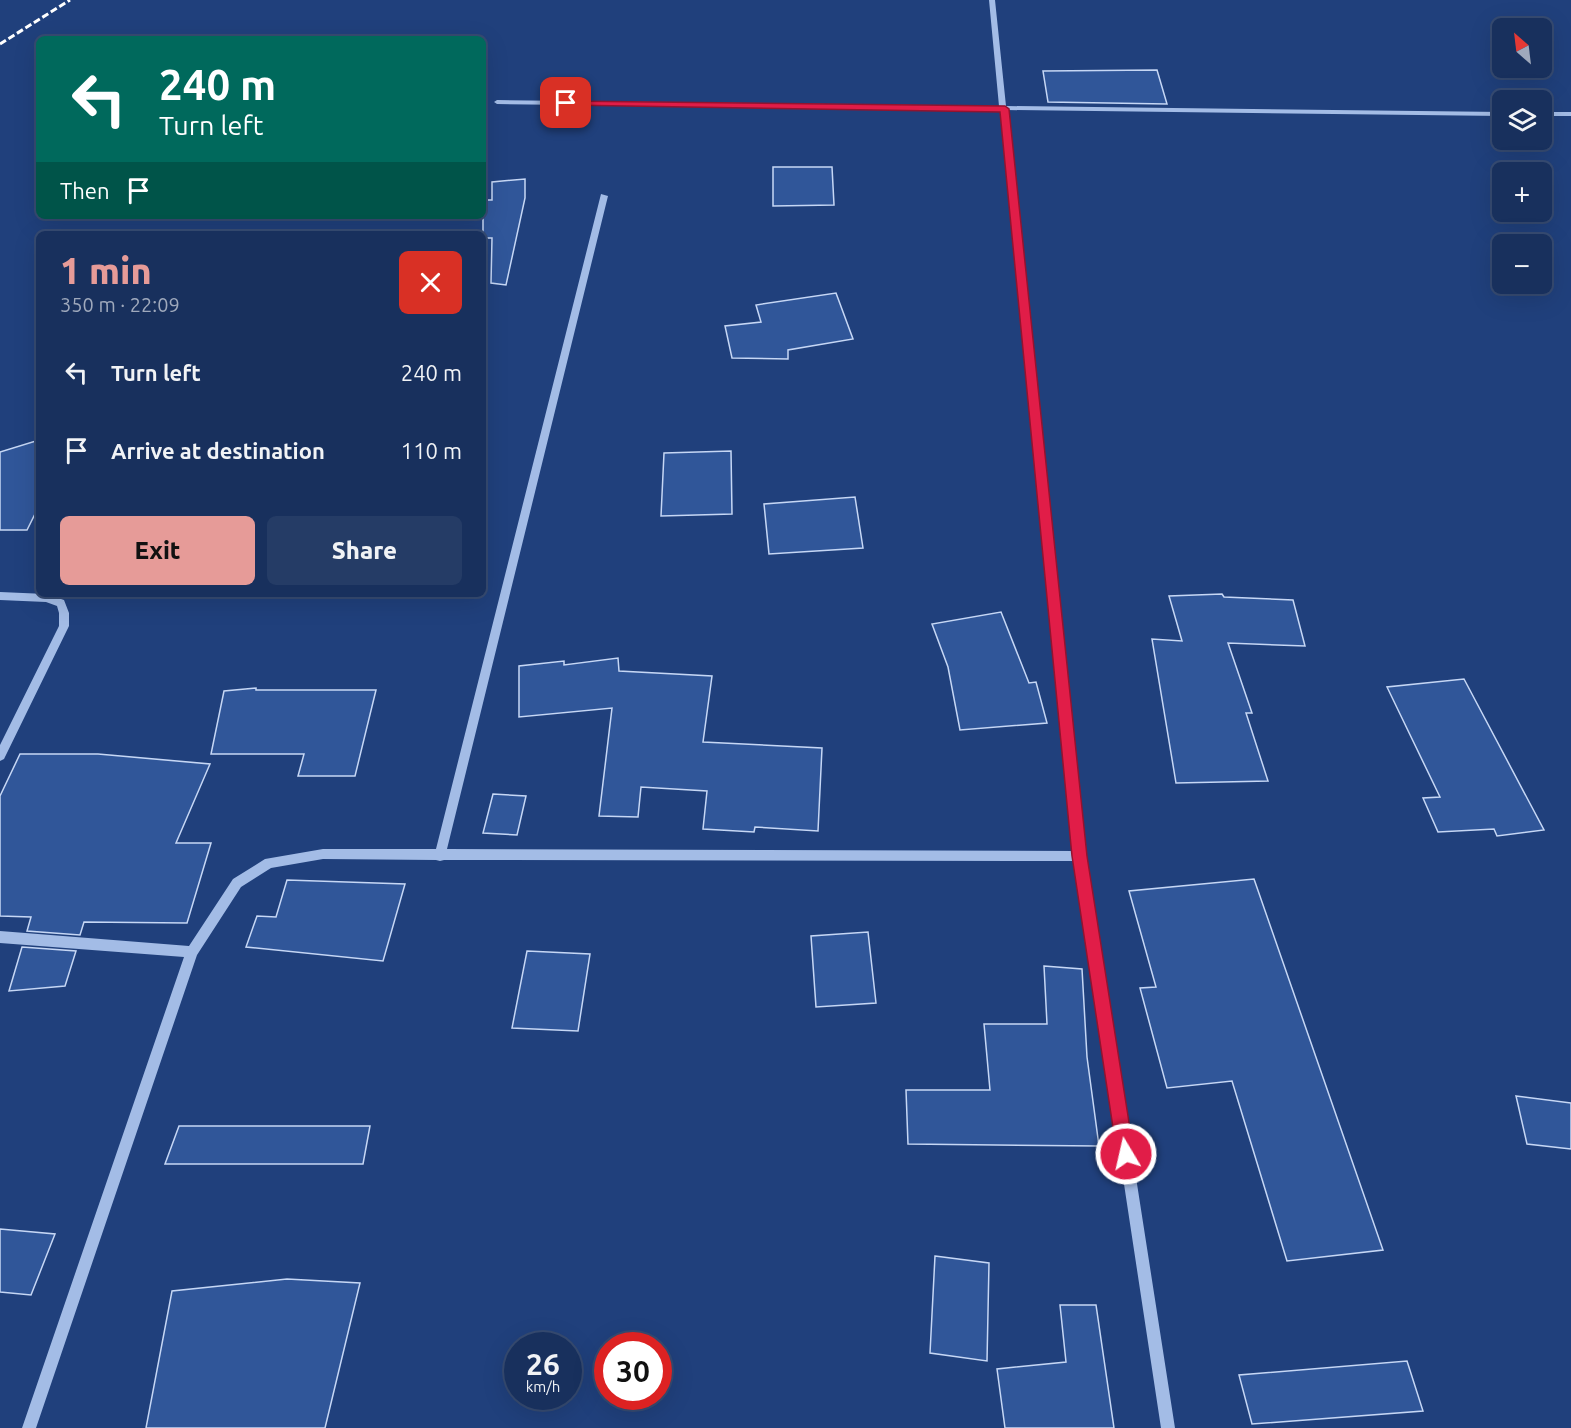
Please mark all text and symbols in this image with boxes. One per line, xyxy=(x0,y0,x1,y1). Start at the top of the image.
north arrow xyxy=(1492,18,1552,78)
map controls xyxy=(1492,18,1552,294)
icon: left xyxy=(60,60,138,138)
text: 240 m xyxy=(159,61,276,108)
pin xyxy=(540,77,591,128)
icon: arrive xyxy=(549,86,582,119)
button: layers xyxy=(1492,90,1552,150)
text: Turn left xyxy=(159,110,263,140)
button: + xyxy=(1492,162,1552,222)
icon: arrive xyxy=(122,174,155,207)
text: Then xyxy=(60,178,110,203)
button: − xyxy=(1492,234,1552,294)
text: 1 min xyxy=(60,250,152,291)
button: close xyxy=(399,251,462,314)
text: 350 m · 22:09 xyxy=(60,293,180,316)
icon: left xyxy=(60,356,93,389)
text: Turn left xyxy=(111,360,201,385)
text: 240 m xyxy=(401,360,462,385)
icon: arrive xyxy=(60,434,93,467)
text: Arrive at destination xyxy=(111,438,325,463)
text: 110 m xyxy=(401,438,462,463)
button: Exit xyxy=(60,516,255,585)
button: Share xyxy=(267,516,462,585)
position arrow xyxy=(1094,1122,1158,1186)
speed limit sign: 30 xyxy=(594,1332,672,1410)
text: 26 xyxy=(526,1347,560,1381)
text: km/h xyxy=(526,1378,560,1395)

